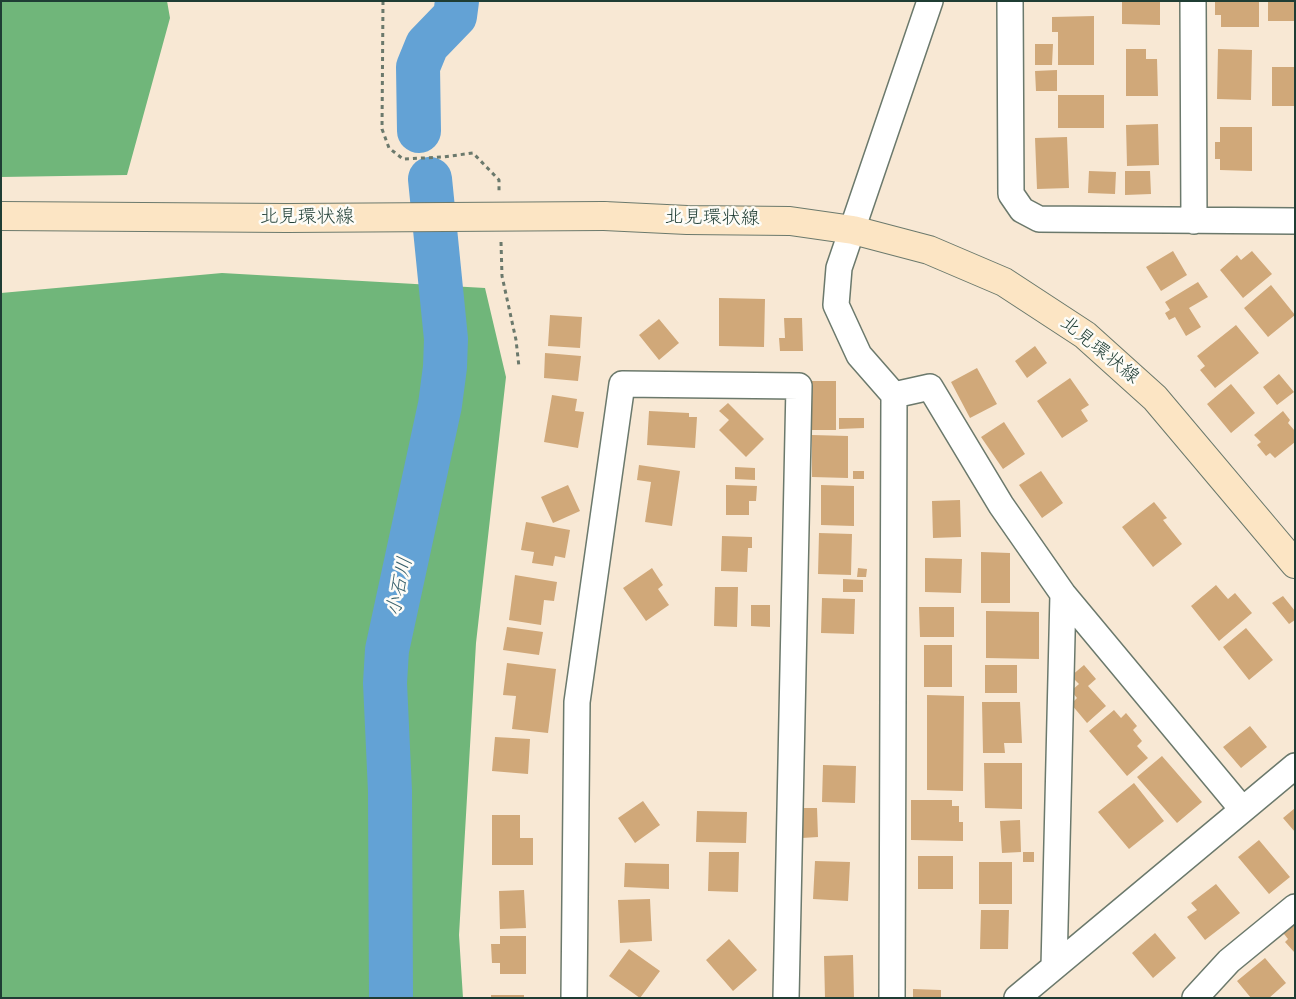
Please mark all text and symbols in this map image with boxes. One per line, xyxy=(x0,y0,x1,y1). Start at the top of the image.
street label: 北見環状線 xyxy=(260,207,354,229)
street label: 北見環状線 xyxy=(664,207,760,231)
street label: 北見環状線 xyxy=(1055,312,1143,390)
water label: 小石川 xyxy=(383,555,419,619)

